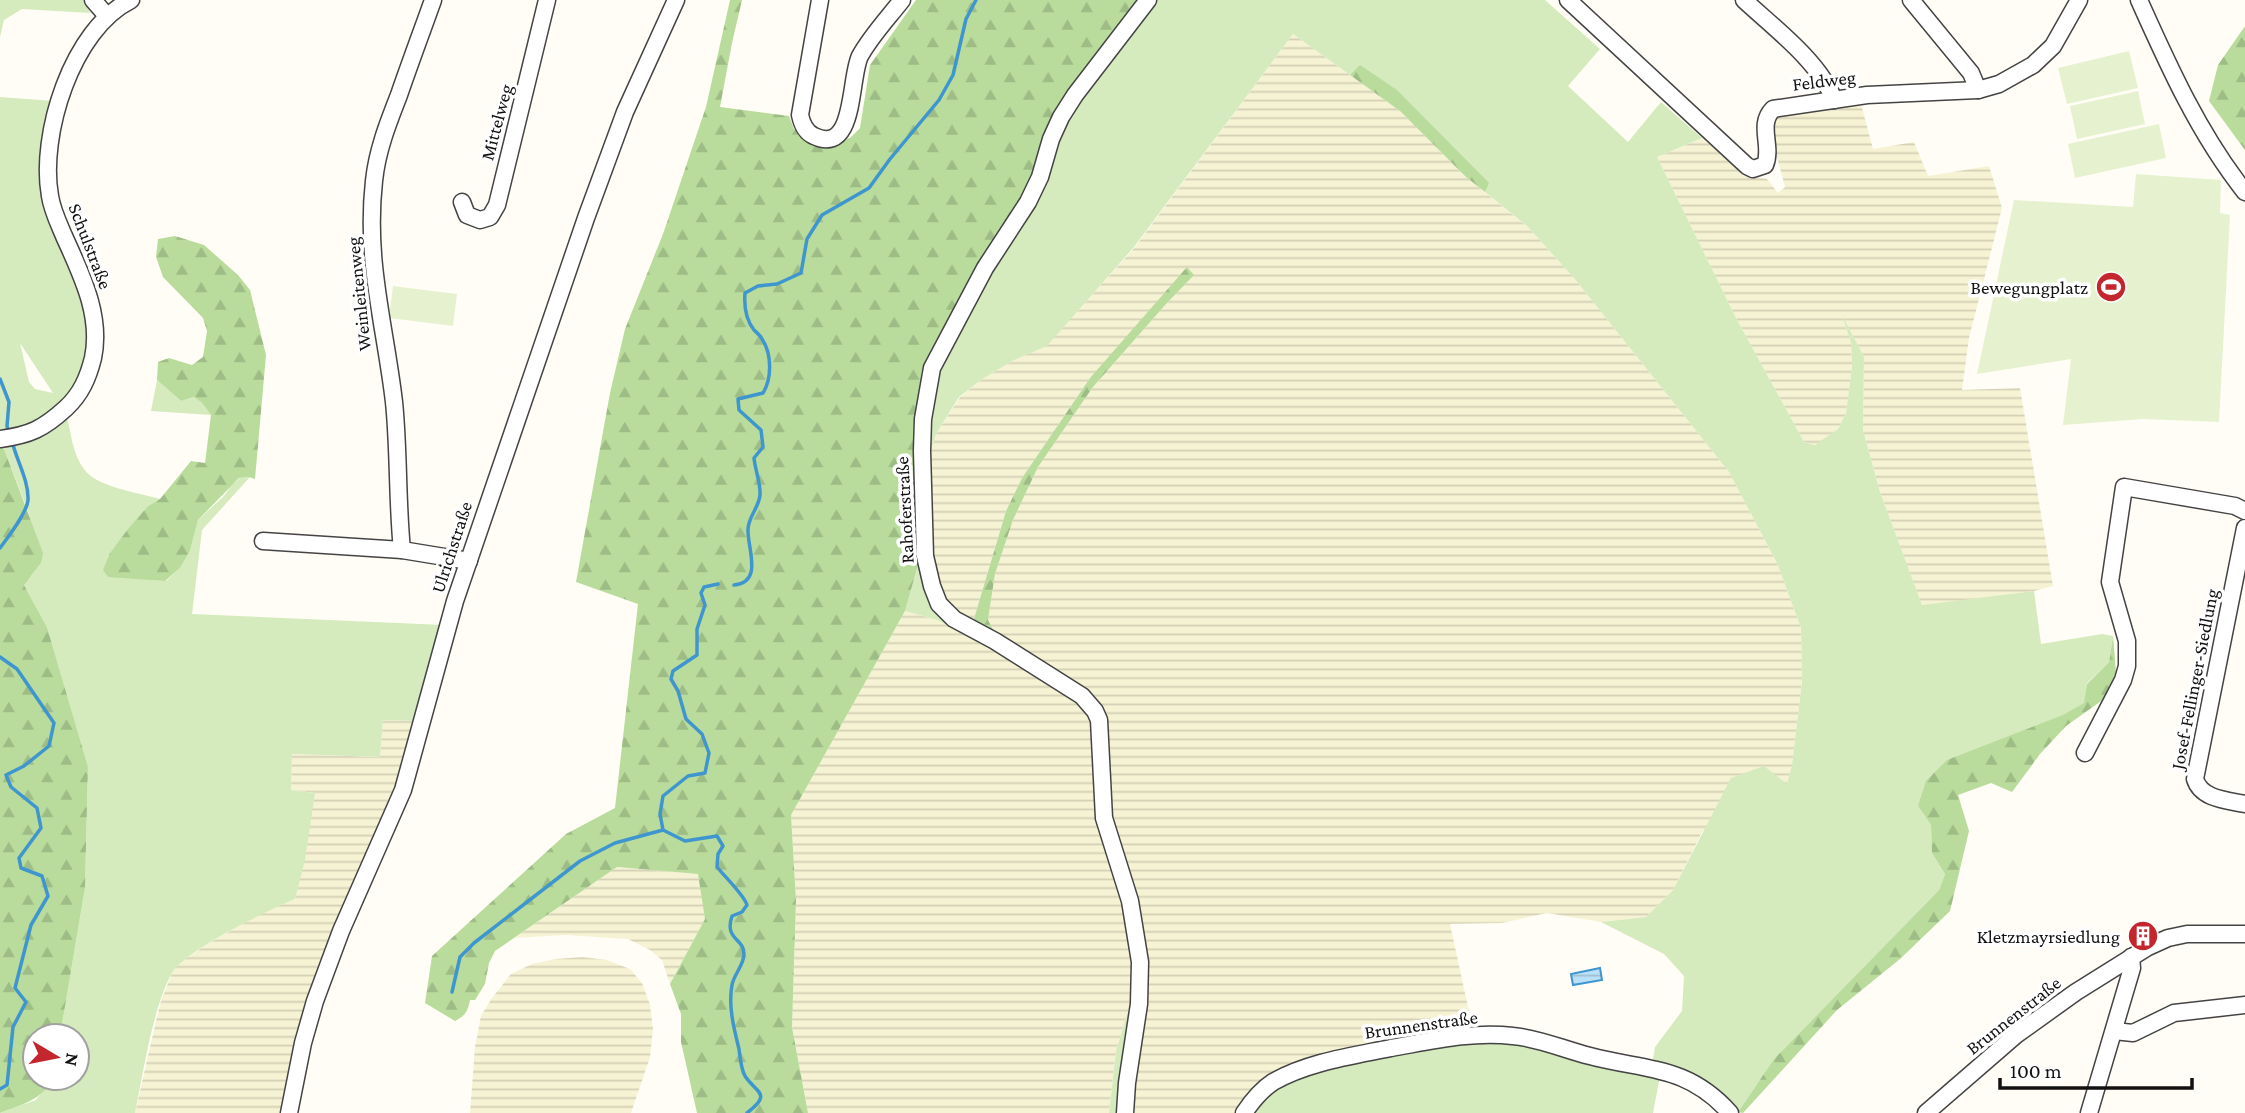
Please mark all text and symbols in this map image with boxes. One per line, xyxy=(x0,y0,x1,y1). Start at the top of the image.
street label: Feldweg xyxy=(1791,66,1857,95)
street label: Mittelweg xyxy=(476,82,517,162)
street label: Schulstraße xyxy=(65,200,116,292)
street label: Weinleitenweg xyxy=(342,236,375,352)
sports icon: Bewegungplatz xyxy=(2094,270,2128,304)
place label: Bewegungplatz xyxy=(1970,277,2088,298)
street label: Rahoferstraße xyxy=(891,456,918,564)
street label: Ulrichstraße xyxy=(427,499,476,596)
street label: Josef-Fellinger-Siedlung xyxy=(2166,587,2222,773)
building icon: Kletzmayrsiedlung xyxy=(2126,919,2160,953)
place label: Kletzmayrsiedlung xyxy=(1977,926,2120,947)
street label: Brunnenstraße xyxy=(1962,972,2065,1059)
street label: Brunnenstraße xyxy=(1363,1006,1479,1043)
north arrow xyxy=(21,1022,91,1092)
scale bar xyxy=(2000,1046,2192,1090)
text: N xyxy=(61,1052,84,1068)
text: 100 m xyxy=(2010,1059,2062,1083)

